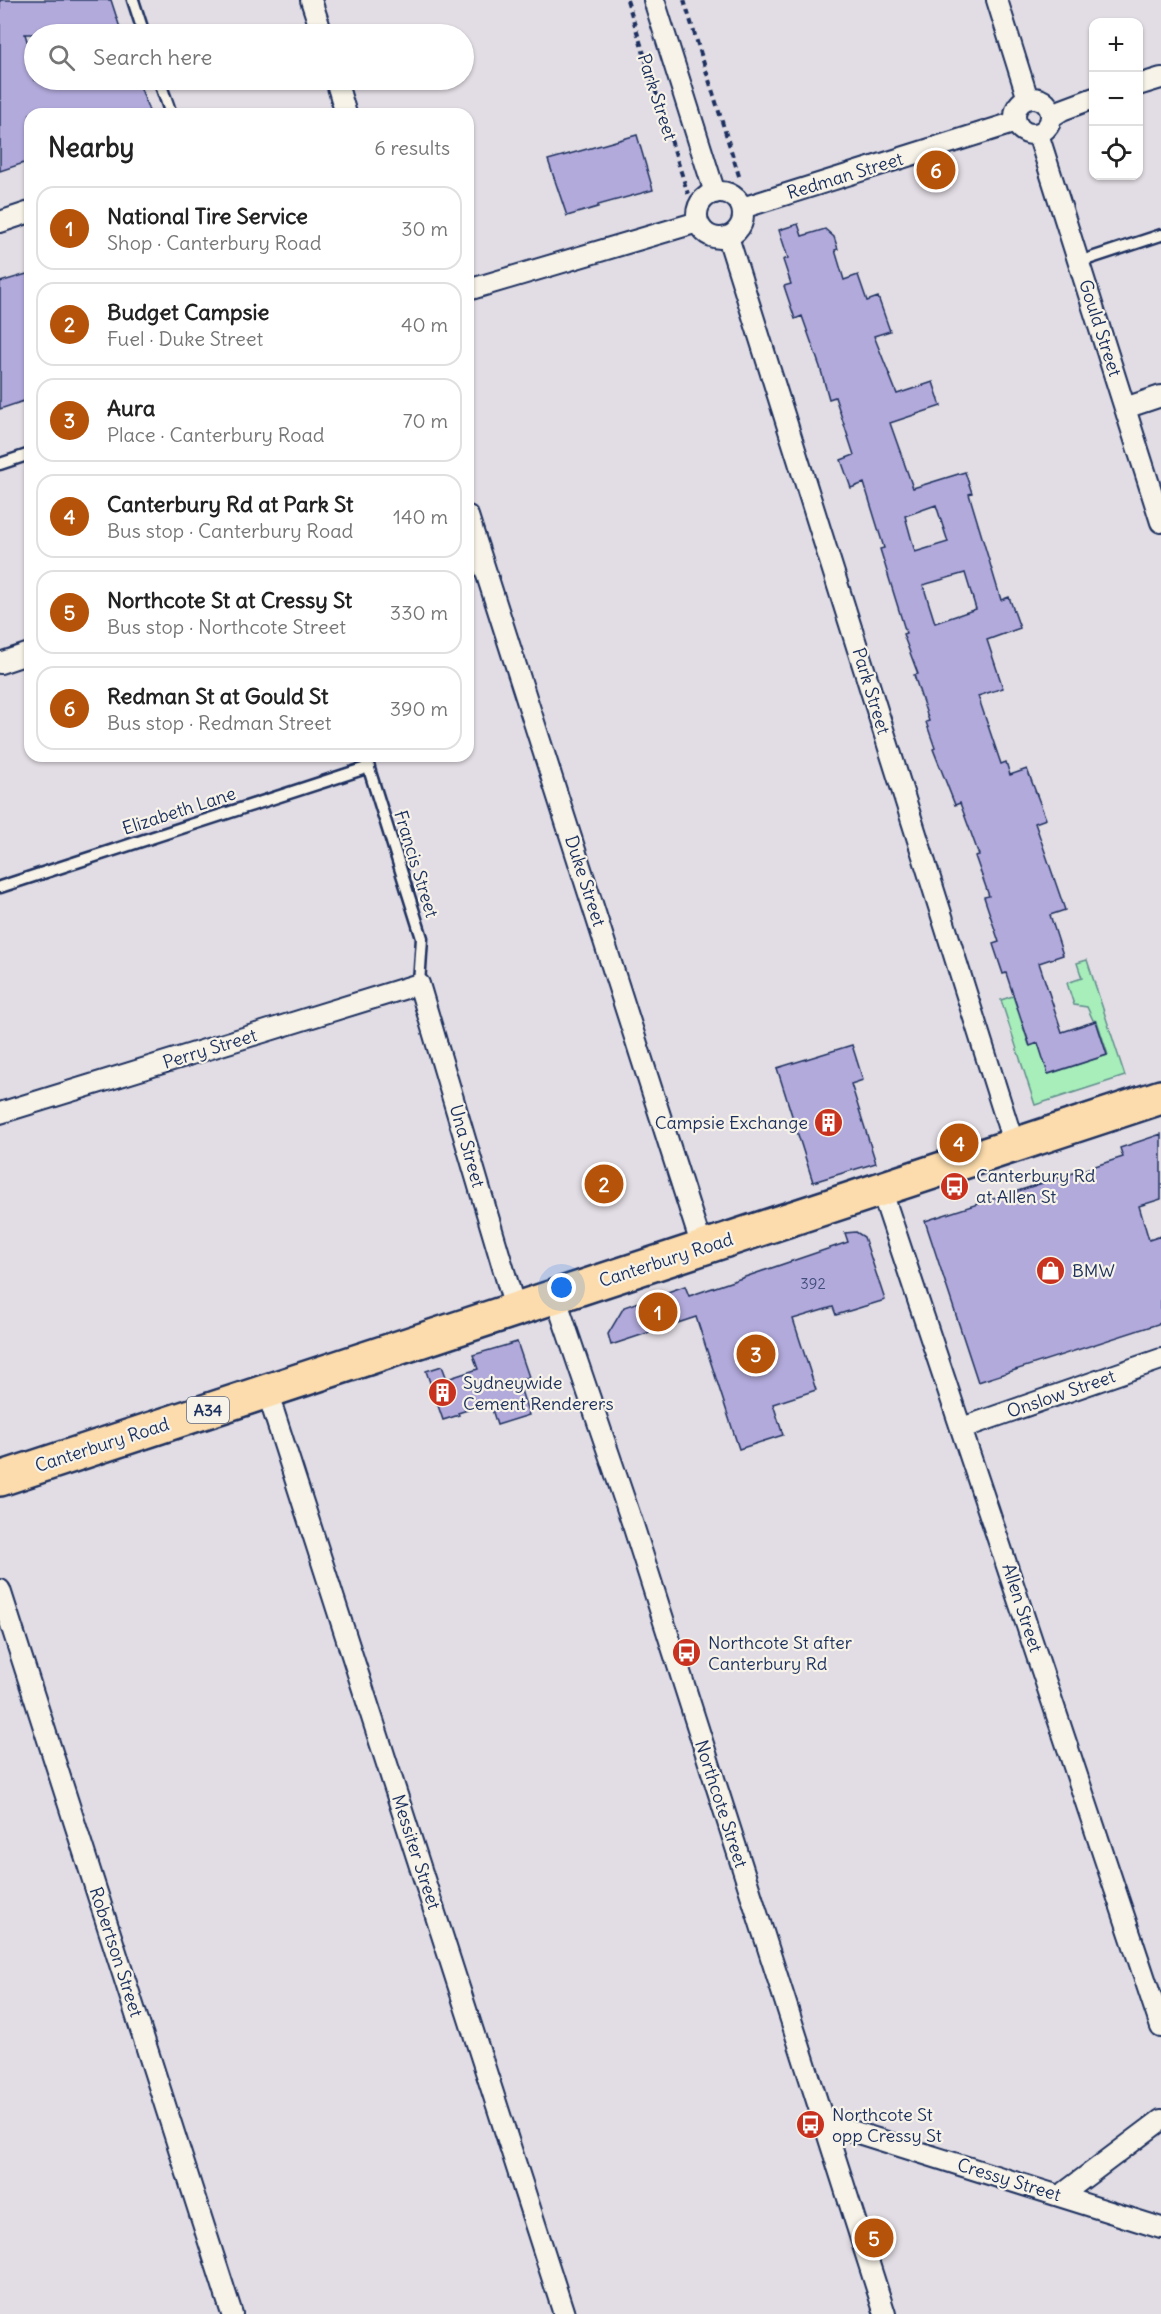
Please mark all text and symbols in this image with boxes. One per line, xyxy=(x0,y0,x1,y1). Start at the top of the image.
map controls xyxy=(1089,18,1143,180)
button: + xyxy=(1089,18,1143,72)
search box xyxy=(24,24,474,90)
icon: search xyxy=(45,41,78,74)
text: Search here xyxy=(93,43,212,71)
street label: Park Street xyxy=(633,51,682,143)
button: − xyxy=(1089,72,1143,126)
button: locate xyxy=(1089,126,1143,180)
text: Nearby xyxy=(48,131,134,164)
text: 6 results xyxy=(374,135,450,160)
street label: Redman Street xyxy=(784,147,906,204)
pin: 6 xyxy=(916,148,956,192)
text: National Tire Service xyxy=(107,202,308,230)
text: 1 xyxy=(66,216,73,241)
text: 30 m xyxy=(401,216,448,241)
text: Shop · Canterbury Road xyxy=(107,230,321,255)
street label: Gould Street xyxy=(1074,276,1127,379)
text: Budget Campsie xyxy=(107,298,269,326)
text: 2 xyxy=(64,312,75,337)
text: 40 m xyxy=(401,312,448,337)
text: Fuel · Duke Street xyxy=(107,326,263,351)
text: Aura xyxy=(107,394,155,422)
text: 3 xyxy=(64,408,75,433)
text: 70 m xyxy=(403,408,448,433)
text: Place · Canterbury Road xyxy=(107,422,325,447)
text: Canterbury Rd at Park St xyxy=(107,490,353,518)
text: 4 xyxy=(64,504,75,529)
text: 140 m xyxy=(393,504,448,529)
text: Bus stop · Canterbury Road xyxy=(107,518,353,543)
text: Northcote St at Cressy St xyxy=(107,586,352,614)
text: 5 xyxy=(64,600,75,625)
text: 330 m xyxy=(390,600,448,625)
text: Bus stop · Northcote Street xyxy=(107,614,346,639)
street label: Park Street xyxy=(847,645,896,737)
text: Redman St at Gould St xyxy=(107,682,328,710)
text: 6 xyxy=(64,696,75,721)
text: 390 m xyxy=(390,696,448,721)
text: Bus stop · Redman Street xyxy=(107,710,332,735)
street label: Elizabeth Lane xyxy=(119,781,238,840)
street label: Francis Street xyxy=(389,807,444,920)
street label: Duke Street xyxy=(560,832,611,929)
street label: Perry Street xyxy=(160,1023,260,1074)
street label: Una Street xyxy=(445,1102,490,1190)
building icon: Campsie Exchange xyxy=(813,1107,845,1139)
place label: Campsie Exchange xyxy=(655,1111,808,1134)
pin: 4 xyxy=(940,1120,978,1166)
pin: 2 xyxy=(584,1162,624,1206)
place label: Canterbury Rd at Allen St xyxy=(976,1164,1096,1208)
bus stop icon: Canterbury Rd at Allen St xyxy=(939,1170,971,1202)
street label: Canterbury Road xyxy=(596,1227,736,1292)
shop icon: BMW xyxy=(1035,1255,1067,1287)
place label: BMW xyxy=(1072,1259,1115,1282)
your location xyxy=(547,1273,576,1302)
house number: 392 xyxy=(800,1274,826,1293)
pin: 1 xyxy=(638,1290,678,1334)
pin: 3 xyxy=(736,1332,776,1376)
street label: Onslow Street xyxy=(1004,1364,1118,1423)
place label: Sydneywide Cement Renderers xyxy=(463,1371,614,1415)
building icon: Sydneywide Cement Renderers xyxy=(426,1377,458,1409)
road number: A34 xyxy=(187,1397,229,1423)
street label: Canterbury Road xyxy=(32,1412,172,1477)
street label: Allen Street xyxy=(997,1561,1048,1655)
place label: Northcote St after Canterbury Rd xyxy=(708,1631,853,1675)
bus stop icon: Northcote St after Canterbury Rd xyxy=(671,1637,703,1669)
street label: Northcote Street xyxy=(690,1737,753,1871)
street label: Messiter Street xyxy=(387,1791,446,1912)
street label: Robertson Street xyxy=(85,1884,148,2020)
place label: Northcote St opp Cressy St xyxy=(832,2103,942,2147)
bus stop icon: Northcote St opp Cressy St xyxy=(795,2109,827,2141)
street label: Cressy Street xyxy=(955,2153,1064,2206)
pin: 5 xyxy=(854,2216,894,2260)

